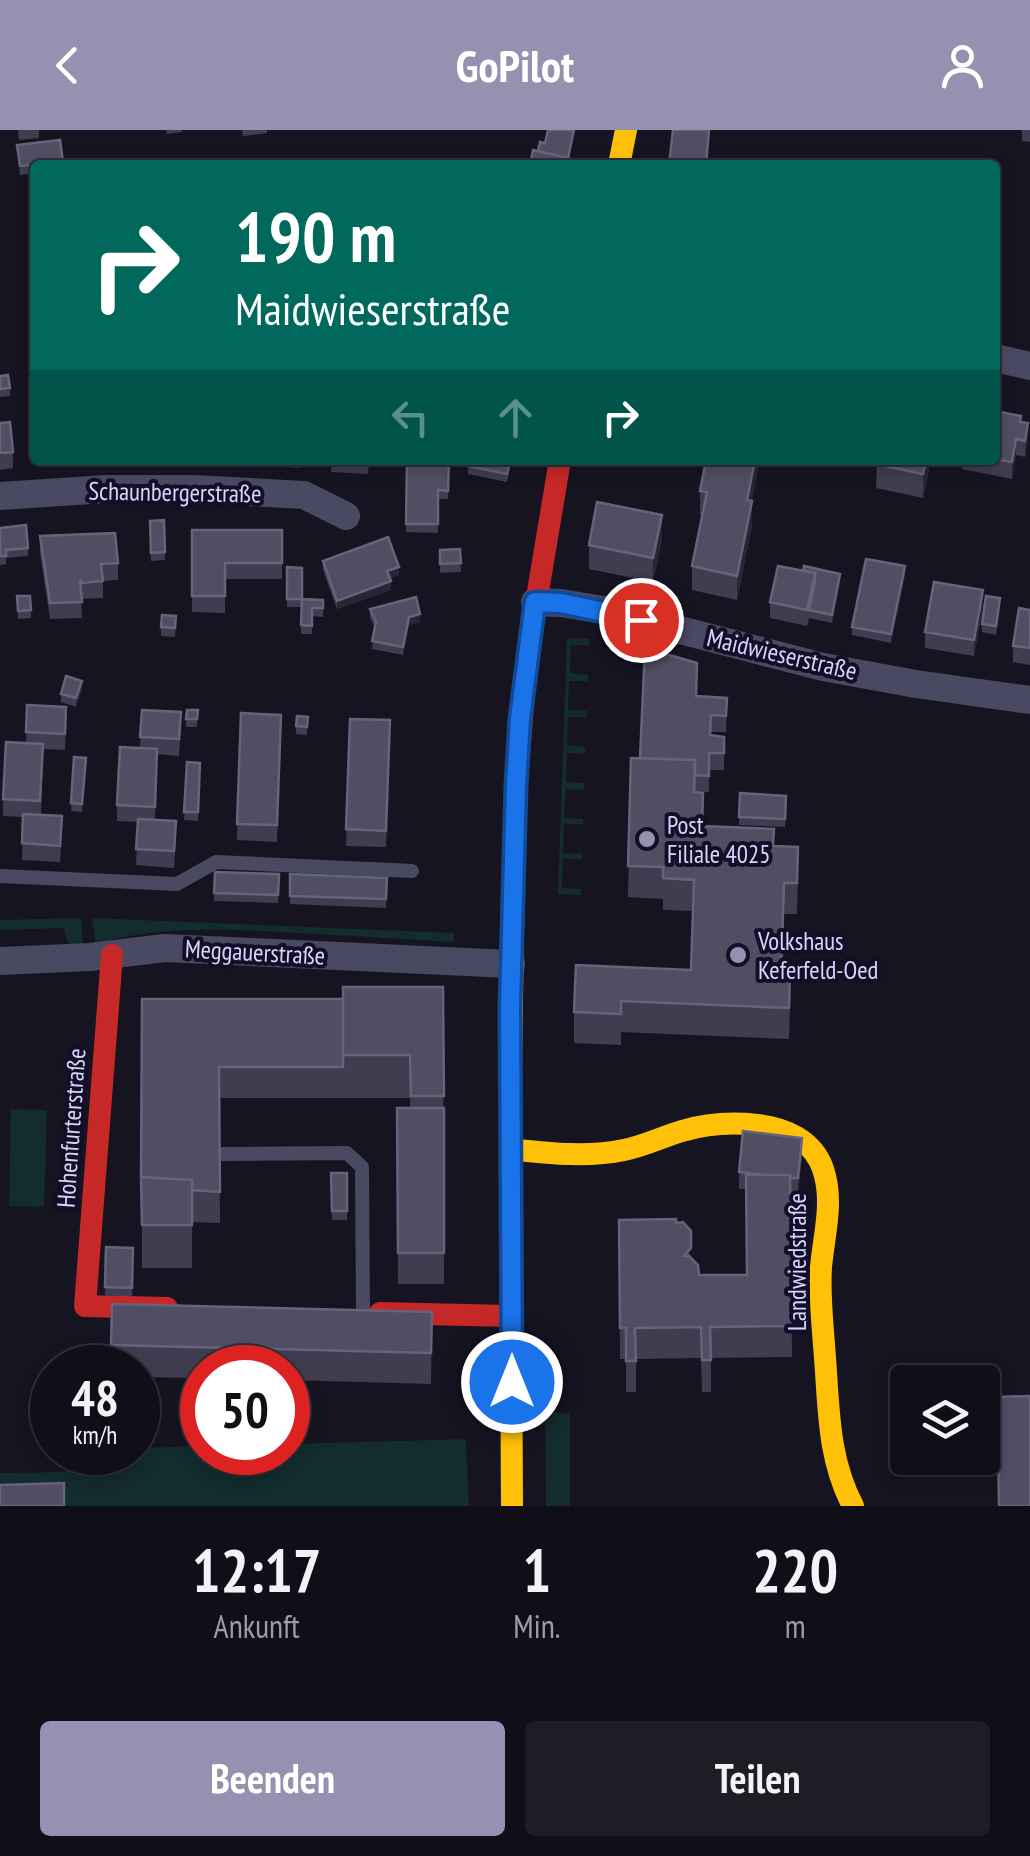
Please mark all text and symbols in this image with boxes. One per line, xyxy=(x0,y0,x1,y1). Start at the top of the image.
text: GoPilot xyxy=(456,36,574,94)
icon: back xyxy=(40,38,95,93)
icon: person xyxy=(935,38,990,93)
text: 190 m xyxy=(235,191,396,281)
icon: right xyxy=(70,200,200,330)
text: Maidwieserstraße xyxy=(235,279,510,337)
icon: left xyxy=(383,390,438,445)
icon: ahead xyxy=(488,390,543,445)
icon: right xyxy=(593,390,648,445)
street label: Schaunbergerstraße xyxy=(88,474,262,510)
pin xyxy=(599,578,684,663)
icon: arrive xyxy=(614,593,669,648)
street label: Maidwieserstraße xyxy=(704,621,860,687)
place label: Post Filiale 4025 xyxy=(667,809,770,870)
marker: Post Filiale 4025 xyxy=(636,828,658,850)
place label: Volkshaus Keferfeld-Oed xyxy=(757,925,878,986)
street label: Meggauerstraße xyxy=(184,932,326,972)
marker: Volkshaus Keferfeld-Oed xyxy=(727,944,749,966)
street label: Hohenfurterstraße xyxy=(49,1047,93,1209)
street label: Landwiedstraße xyxy=(781,1193,813,1331)
position arrow xyxy=(460,1330,564,1434)
speed limit sign: 50 xyxy=(180,1345,310,1475)
text: 48 xyxy=(71,1365,119,1430)
map controls xyxy=(890,1365,1000,1475)
button: layers xyxy=(890,1365,1000,1475)
text: km/h xyxy=(73,1419,117,1451)
text: 12:17 xyxy=(192,1531,322,1609)
text: 1 xyxy=(523,1531,551,1609)
text: 220 xyxy=(752,1531,838,1609)
text: Ankunft xyxy=(214,1605,300,1647)
text: Min. xyxy=(513,1605,560,1647)
text: m xyxy=(785,1605,806,1647)
button: Beenden xyxy=(40,1721,505,1836)
button: Teilen xyxy=(525,1721,990,1836)

